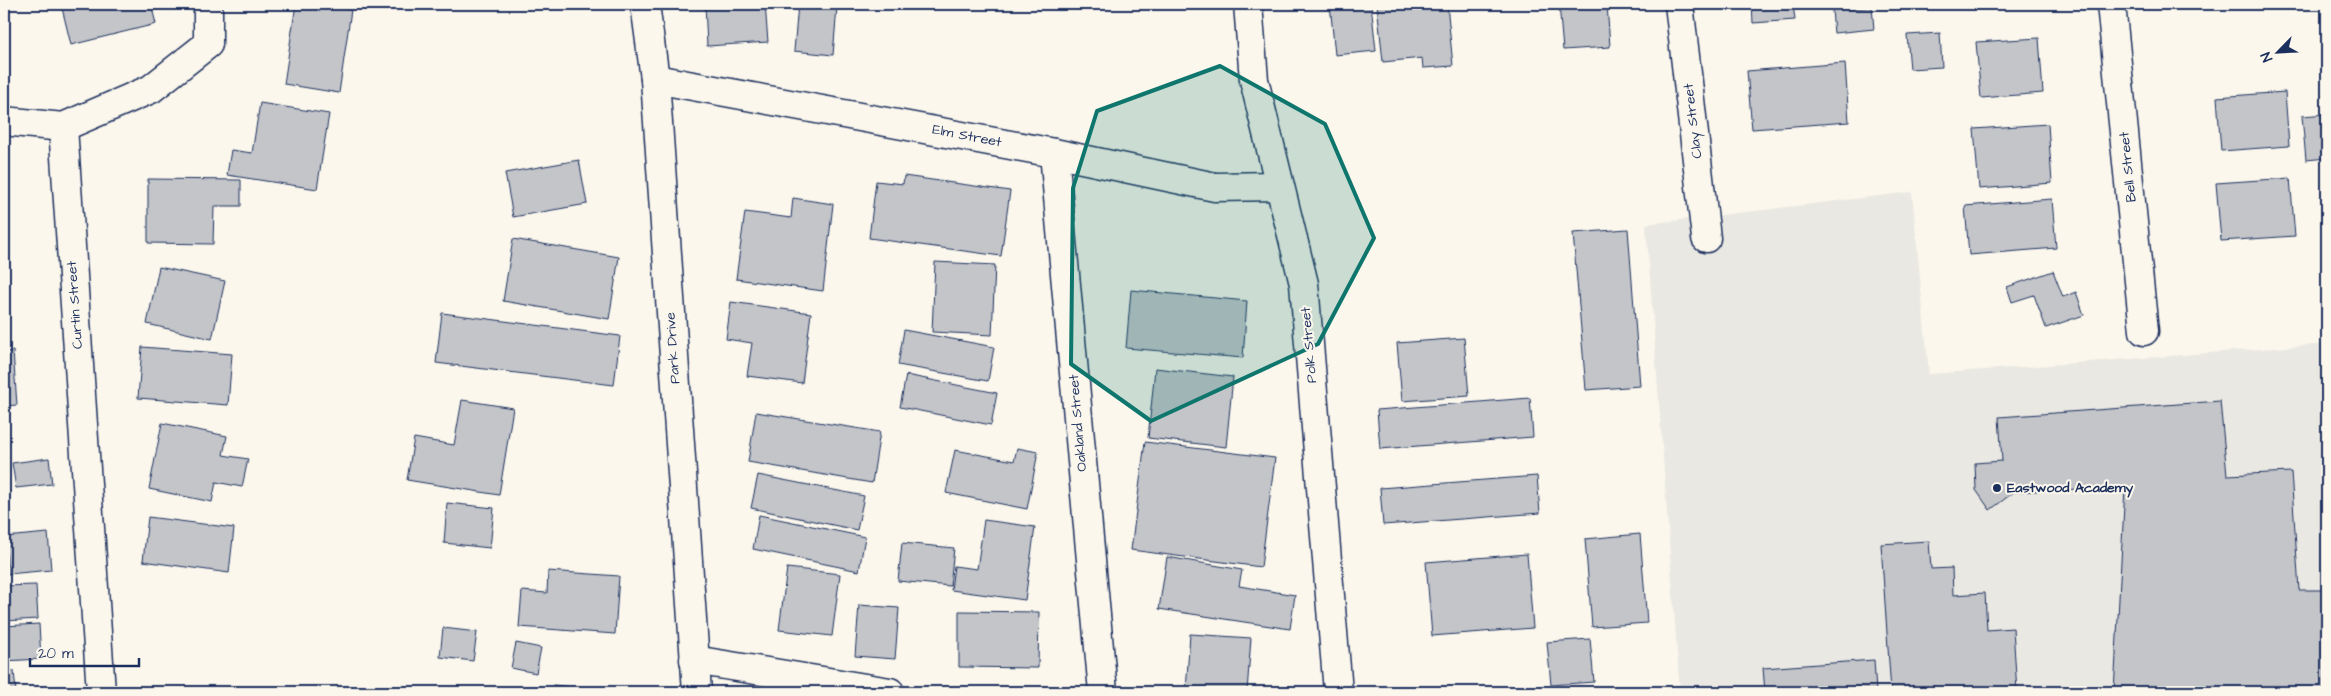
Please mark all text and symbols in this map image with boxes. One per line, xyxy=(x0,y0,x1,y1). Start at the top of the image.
north arrow xyxy=(2254,28,2304,78)
text: N xyxy=(2256,49,2278,65)
street label: Clay Street xyxy=(1678,82,1708,160)
street label: Elm Street xyxy=(931,119,1004,153)
street label: Bell Street xyxy=(2114,130,2142,203)
street label: Curtin Street xyxy=(62,260,88,350)
street label: Polk Street xyxy=(1296,306,1322,384)
street label: Park Drive xyxy=(660,311,685,384)
street label: Oakland Street xyxy=(1064,373,1092,472)
place label: Eastwood Academy xyxy=(2007,478,2134,498)
marker: Eastwood Academy xyxy=(1991,482,2003,494)
scale bar xyxy=(30,636,139,668)
text: 20 m xyxy=(38,643,74,664)

